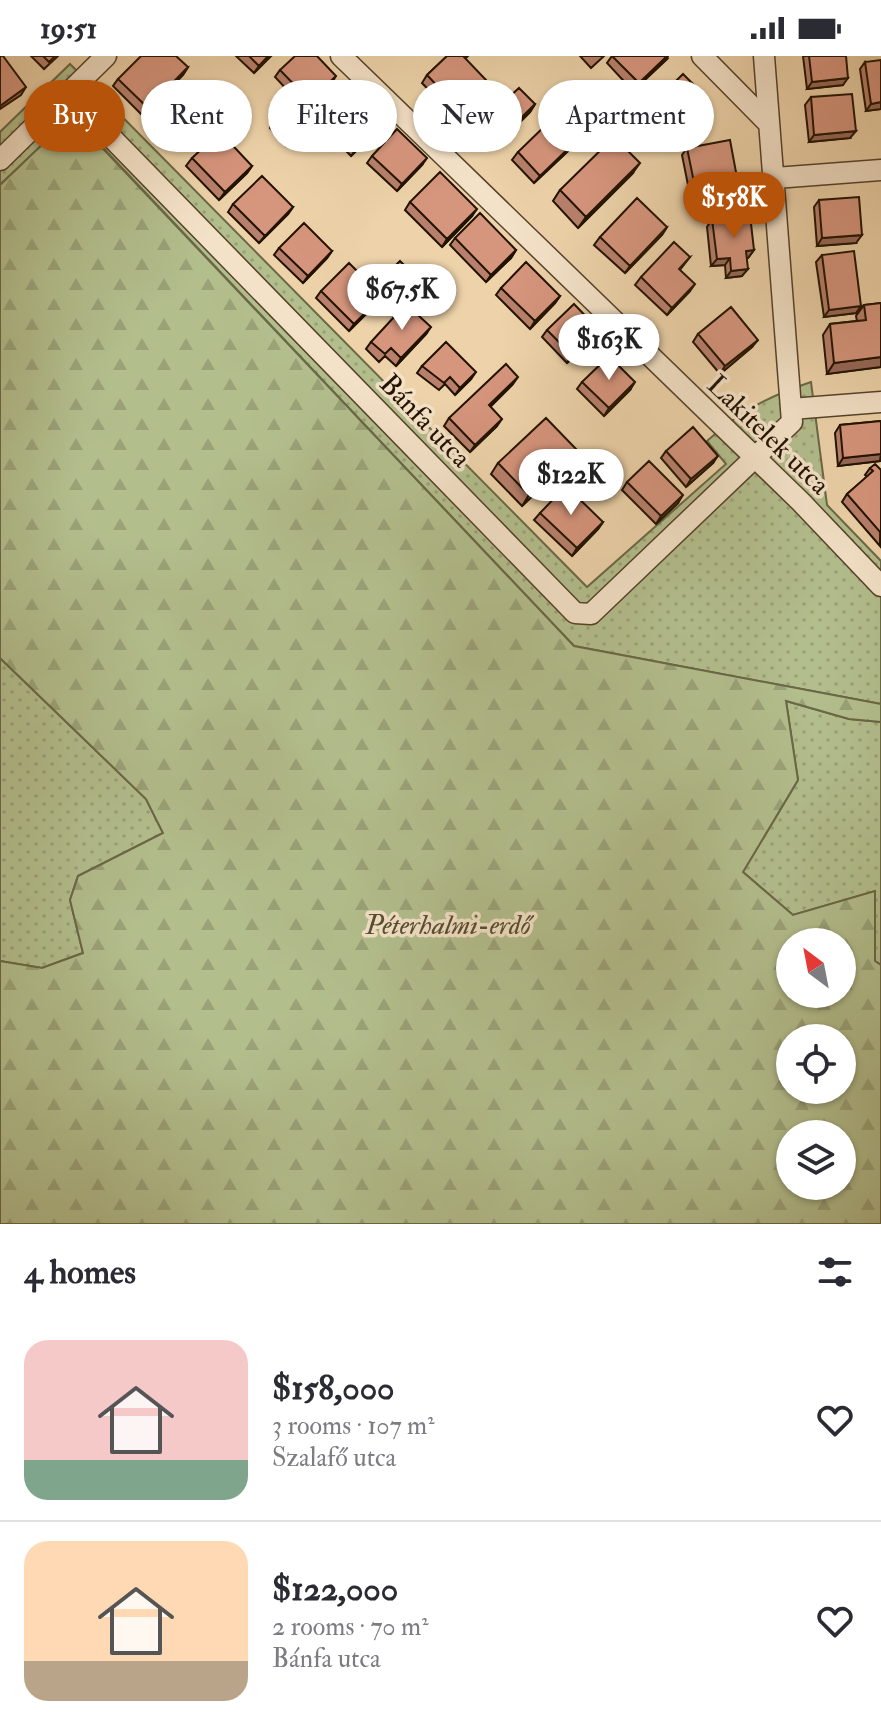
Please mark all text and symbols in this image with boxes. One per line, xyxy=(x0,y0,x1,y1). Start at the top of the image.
text: 19:51 xyxy=(40,10,97,47)
chip: Buy xyxy=(24,80,125,152)
chip: Rent xyxy=(141,80,252,152)
chip: Filters xyxy=(268,80,397,152)
chip: New xyxy=(413,80,522,152)
chip: Apartment xyxy=(538,80,714,152)
pin: $158K xyxy=(678,172,790,240)
text: $158K xyxy=(701,182,767,214)
pin: $67.5K xyxy=(337,264,467,332)
text: $67.5K xyxy=(365,274,439,306)
pin: $163K xyxy=(553,314,665,382)
text: $163K xyxy=(576,324,642,356)
street label: Bánfa utca xyxy=(372,367,478,476)
street label: Lakitelek utca xyxy=(699,368,837,503)
pin: $122K xyxy=(515,449,627,517)
text: $122K xyxy=(537,459,605,491)
park label: Péterhalmi-erdő xyxy=(364,908,535,943)
north arrow xyxy=(776,928,856,1008)
map controls xyxy=(776,928,856,1200)
button: locate xyxy=(776,1024,856,1104)
button: layers xyxy=(776,1120,856,1200)
icon: filters xyxy=(813,1250,857,1294)
text: 4 homes xyxy=(24,1251,136,1294)
text: $158,000 xyxy=(272,1367,395,1410)
icon: home xyxy=(88,1372,184,1468)
icon: heart xyxy=(813,1398,857,1442)
text: 3 rooms · 107 m² xyxy=(272,1410,435,1442)
text: Szalafő utca xyxy=(272,1442,396,1474)
text: $122,000 xyxy=(272,1568,398,1611)
icon: home xyxy=(88,1573,184,1669)
icon: heart xyxy=(813,1599,857,1643)
text: 2 rooms · 70 m² xyxy=(272,1611,429,1643)
text: Bánfa utca xyxy=(272,1643,381,1675)

